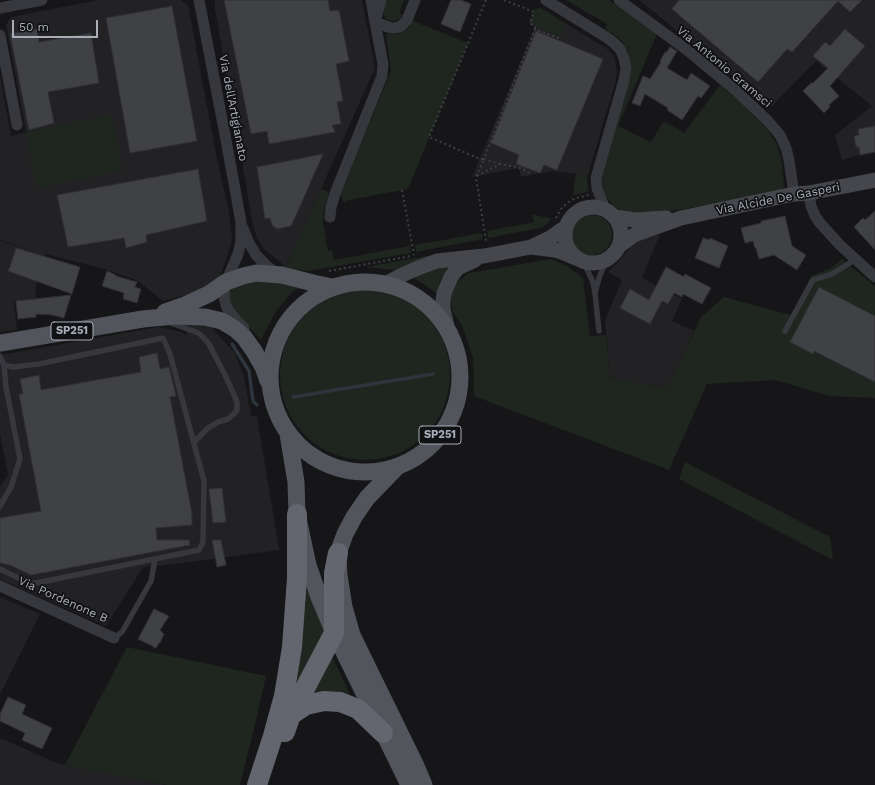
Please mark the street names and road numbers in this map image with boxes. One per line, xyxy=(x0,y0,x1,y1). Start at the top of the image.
street label: Via Antonio Gramsci xyxy=(674,23,774,111)
street label: Via dell'Artigianato xyxy=(216,54,250,162)
street label: Via Alcide De Gasperi xyxy=(715,180,841,218)
road number: SP251 xyxy=(51,322,93,340)
road number: SP251 xyxy=(419,426,461,444)
street label: Via Pordenone B xyxy=(16,574,110,626)

